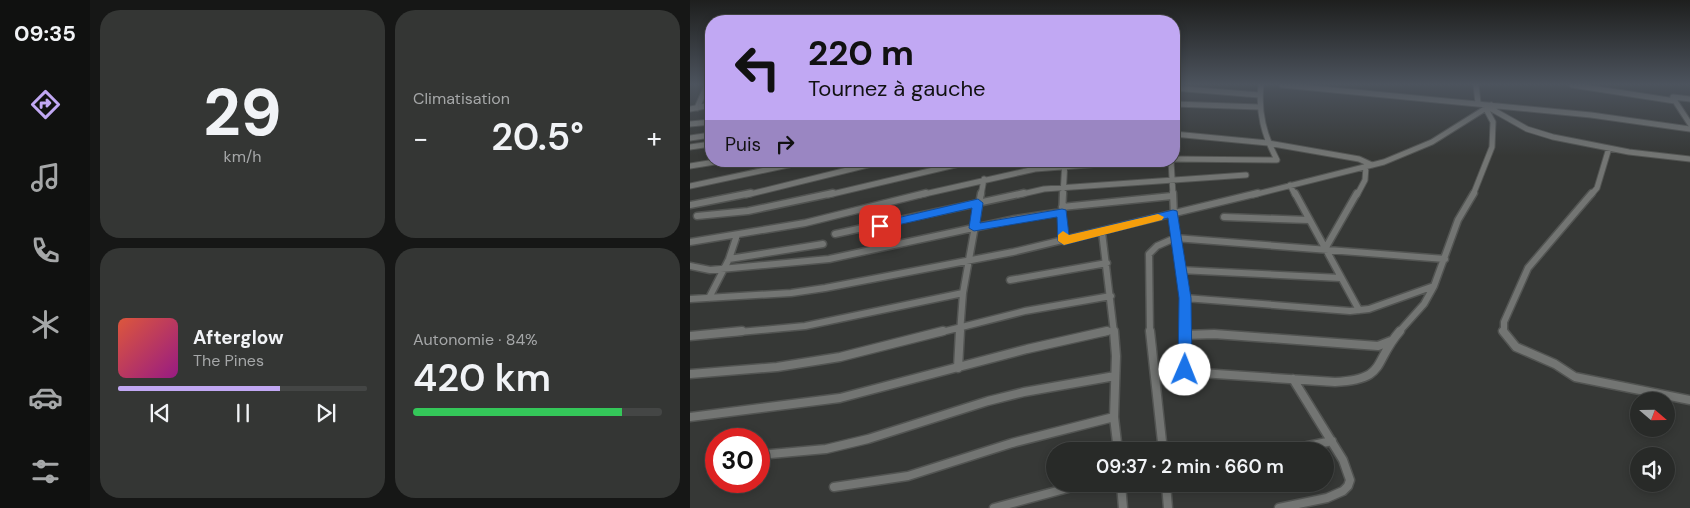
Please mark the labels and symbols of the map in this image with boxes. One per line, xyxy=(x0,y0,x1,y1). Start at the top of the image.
pin xyxy=(859,205,901,247)
position arrow xyxy=(1158,343,1210,395)
north arrow xyxy=(1630,392,1675,438)
speed limit sign: 30 xyxy=(705,428,770,493)

